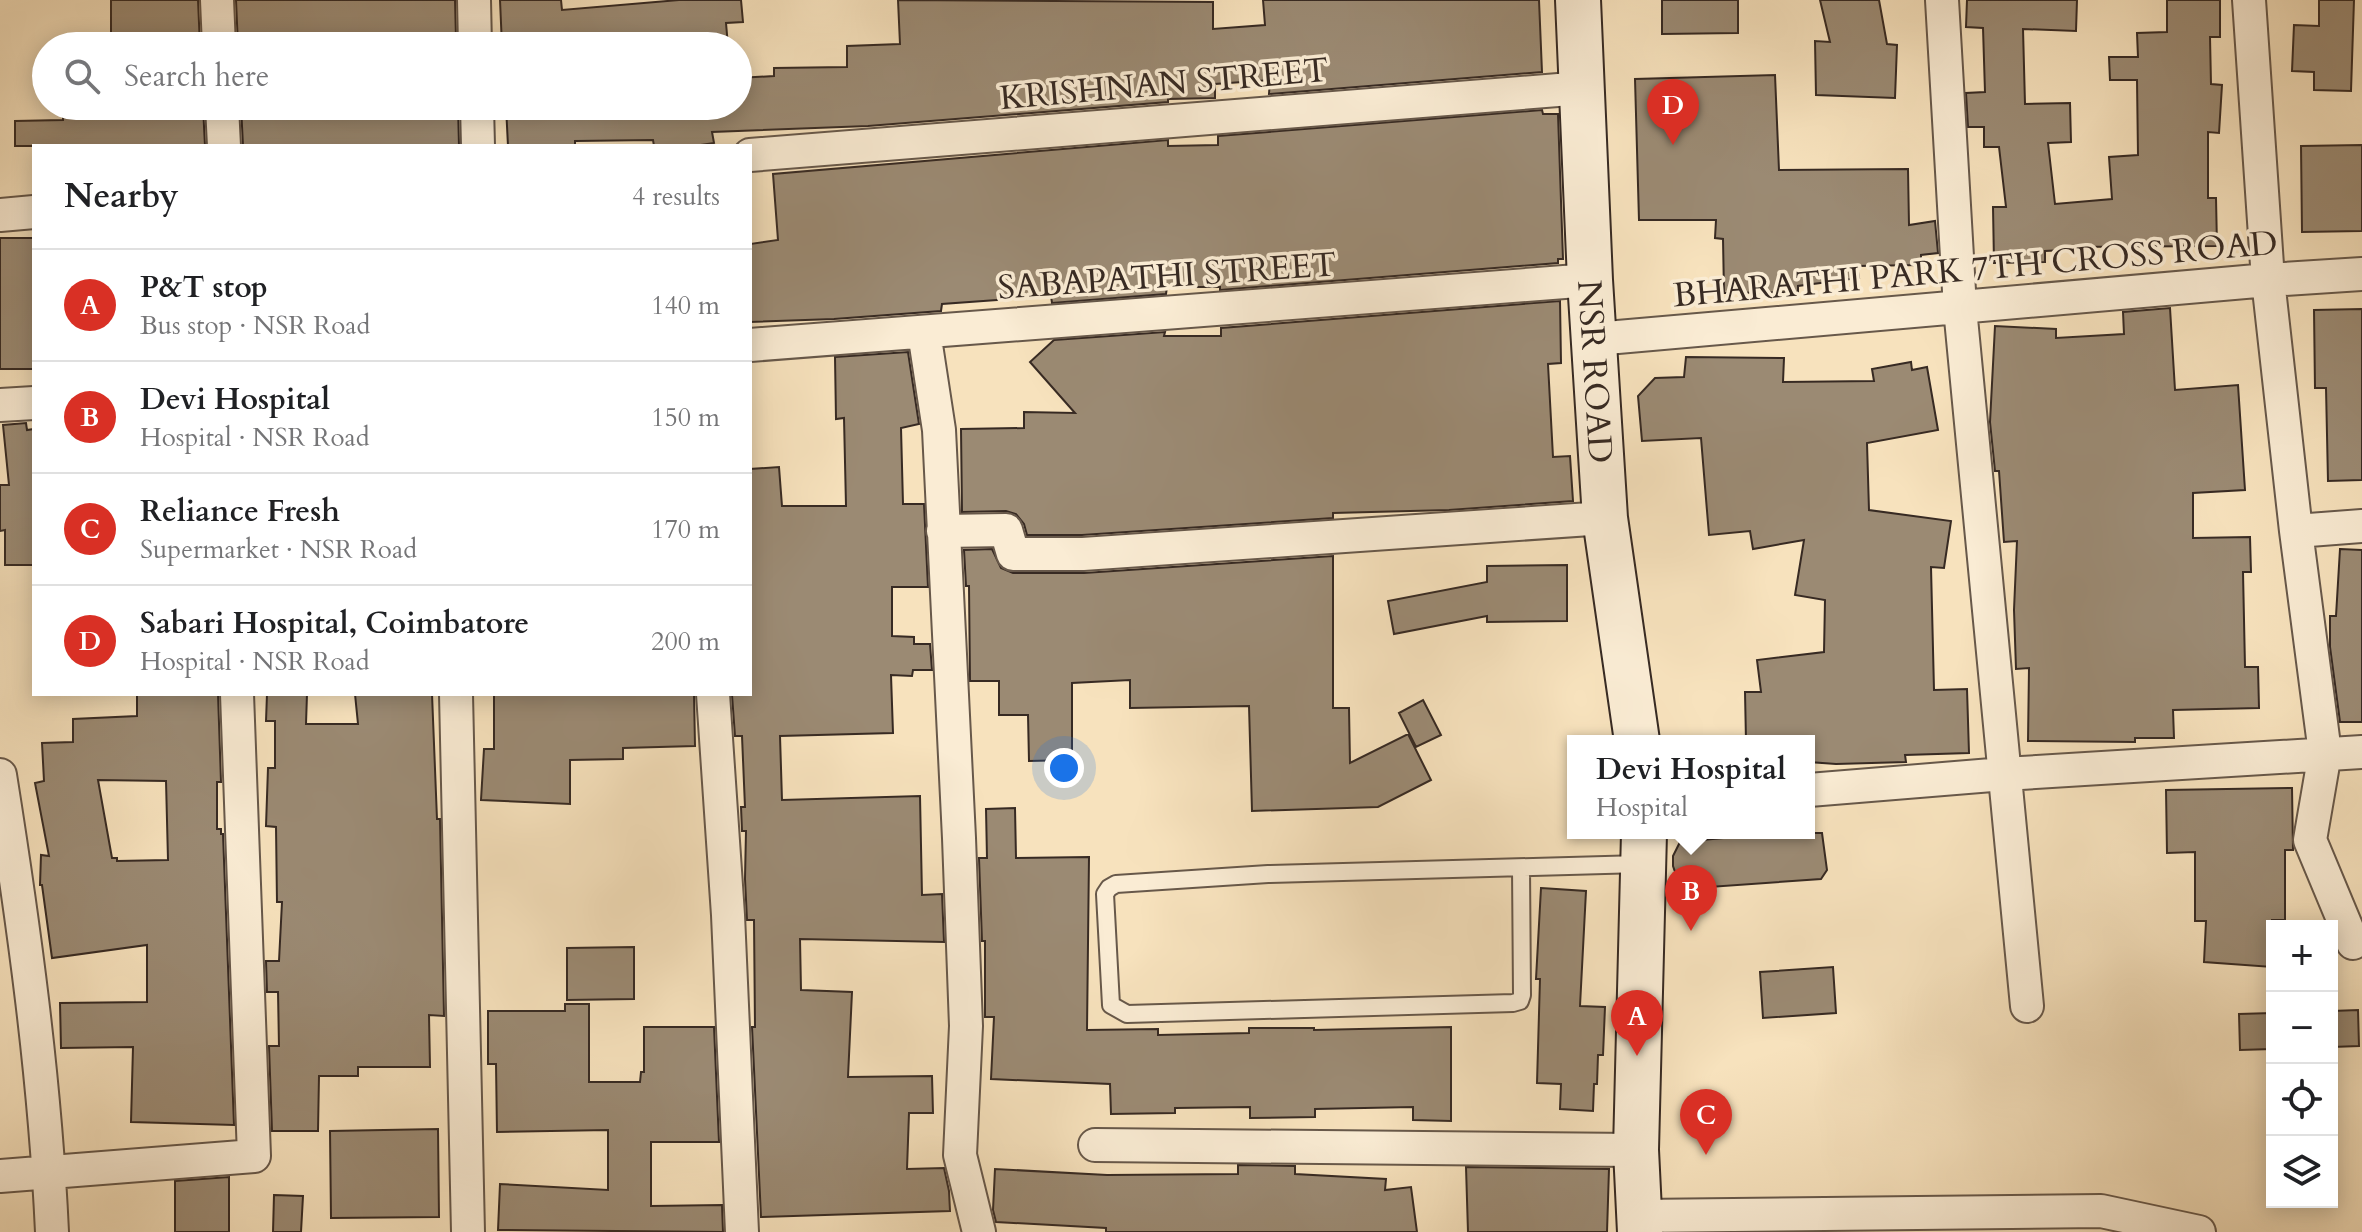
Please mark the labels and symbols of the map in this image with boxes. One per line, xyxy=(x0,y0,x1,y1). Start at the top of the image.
street label: KRISHNAN STREET xyxy=(998,47,1330,121)
pin: D xyxy=(1647,79,1699,145)
street label: BHARATHI PARK 7TH CROSS ROAD xyxy=(1671,220,2279,318)
street label: SABAPATHI STREET xyxy=(996,241,1338,311)
street label: NSR ROAD xyxy=(1566,279,1623,465)
your location xyxy=(1044,748,1084,788)
pin: B xyxy=(1665,865,1717,931)
pin: A xyxy=(1611,990,1663,1056)
pin: C xyxy=(1680,1089,1732,1155)

